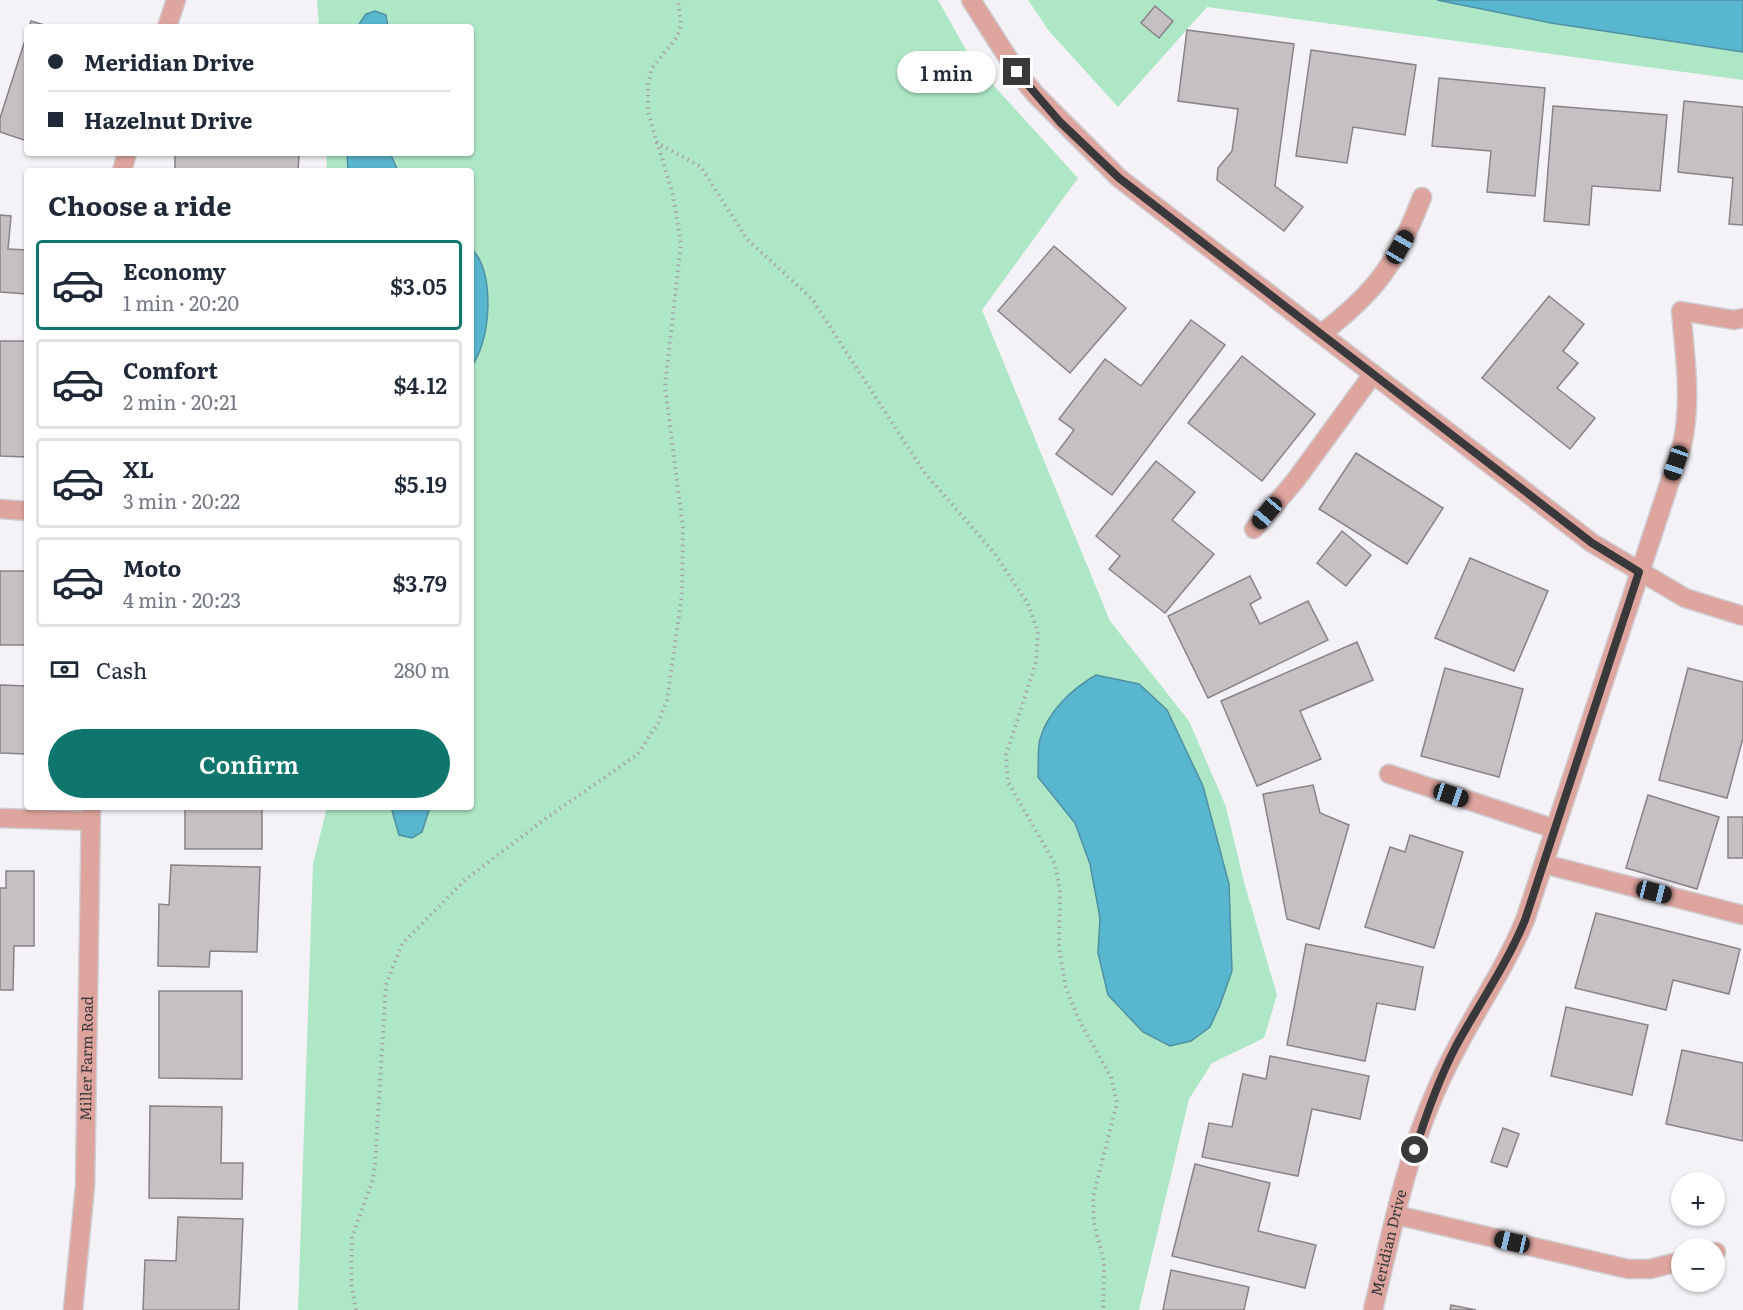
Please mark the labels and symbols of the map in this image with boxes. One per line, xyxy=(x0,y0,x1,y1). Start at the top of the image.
callout: 1 min xyxy=(897,51,996,93)
route end xyxy=(1003,58,1030,85)
car xyxy=(1383,227,1417,267)
car xyxy=(1662,443,1690,483)
car xyxy=(1249,493,1285,533)
car xyxy=(1431,781,1471,809)
car xyxy=(1634,879,1674,905)
street label: Miller Farm Road xyxy=(73,996,98,1121)
route start xyxy=(1401,1136,1428,1163)
street label: Meridian Drive xyxy=(1364,1186,1412,1298)
car xyxy=(1492,1229,1532,1255)

